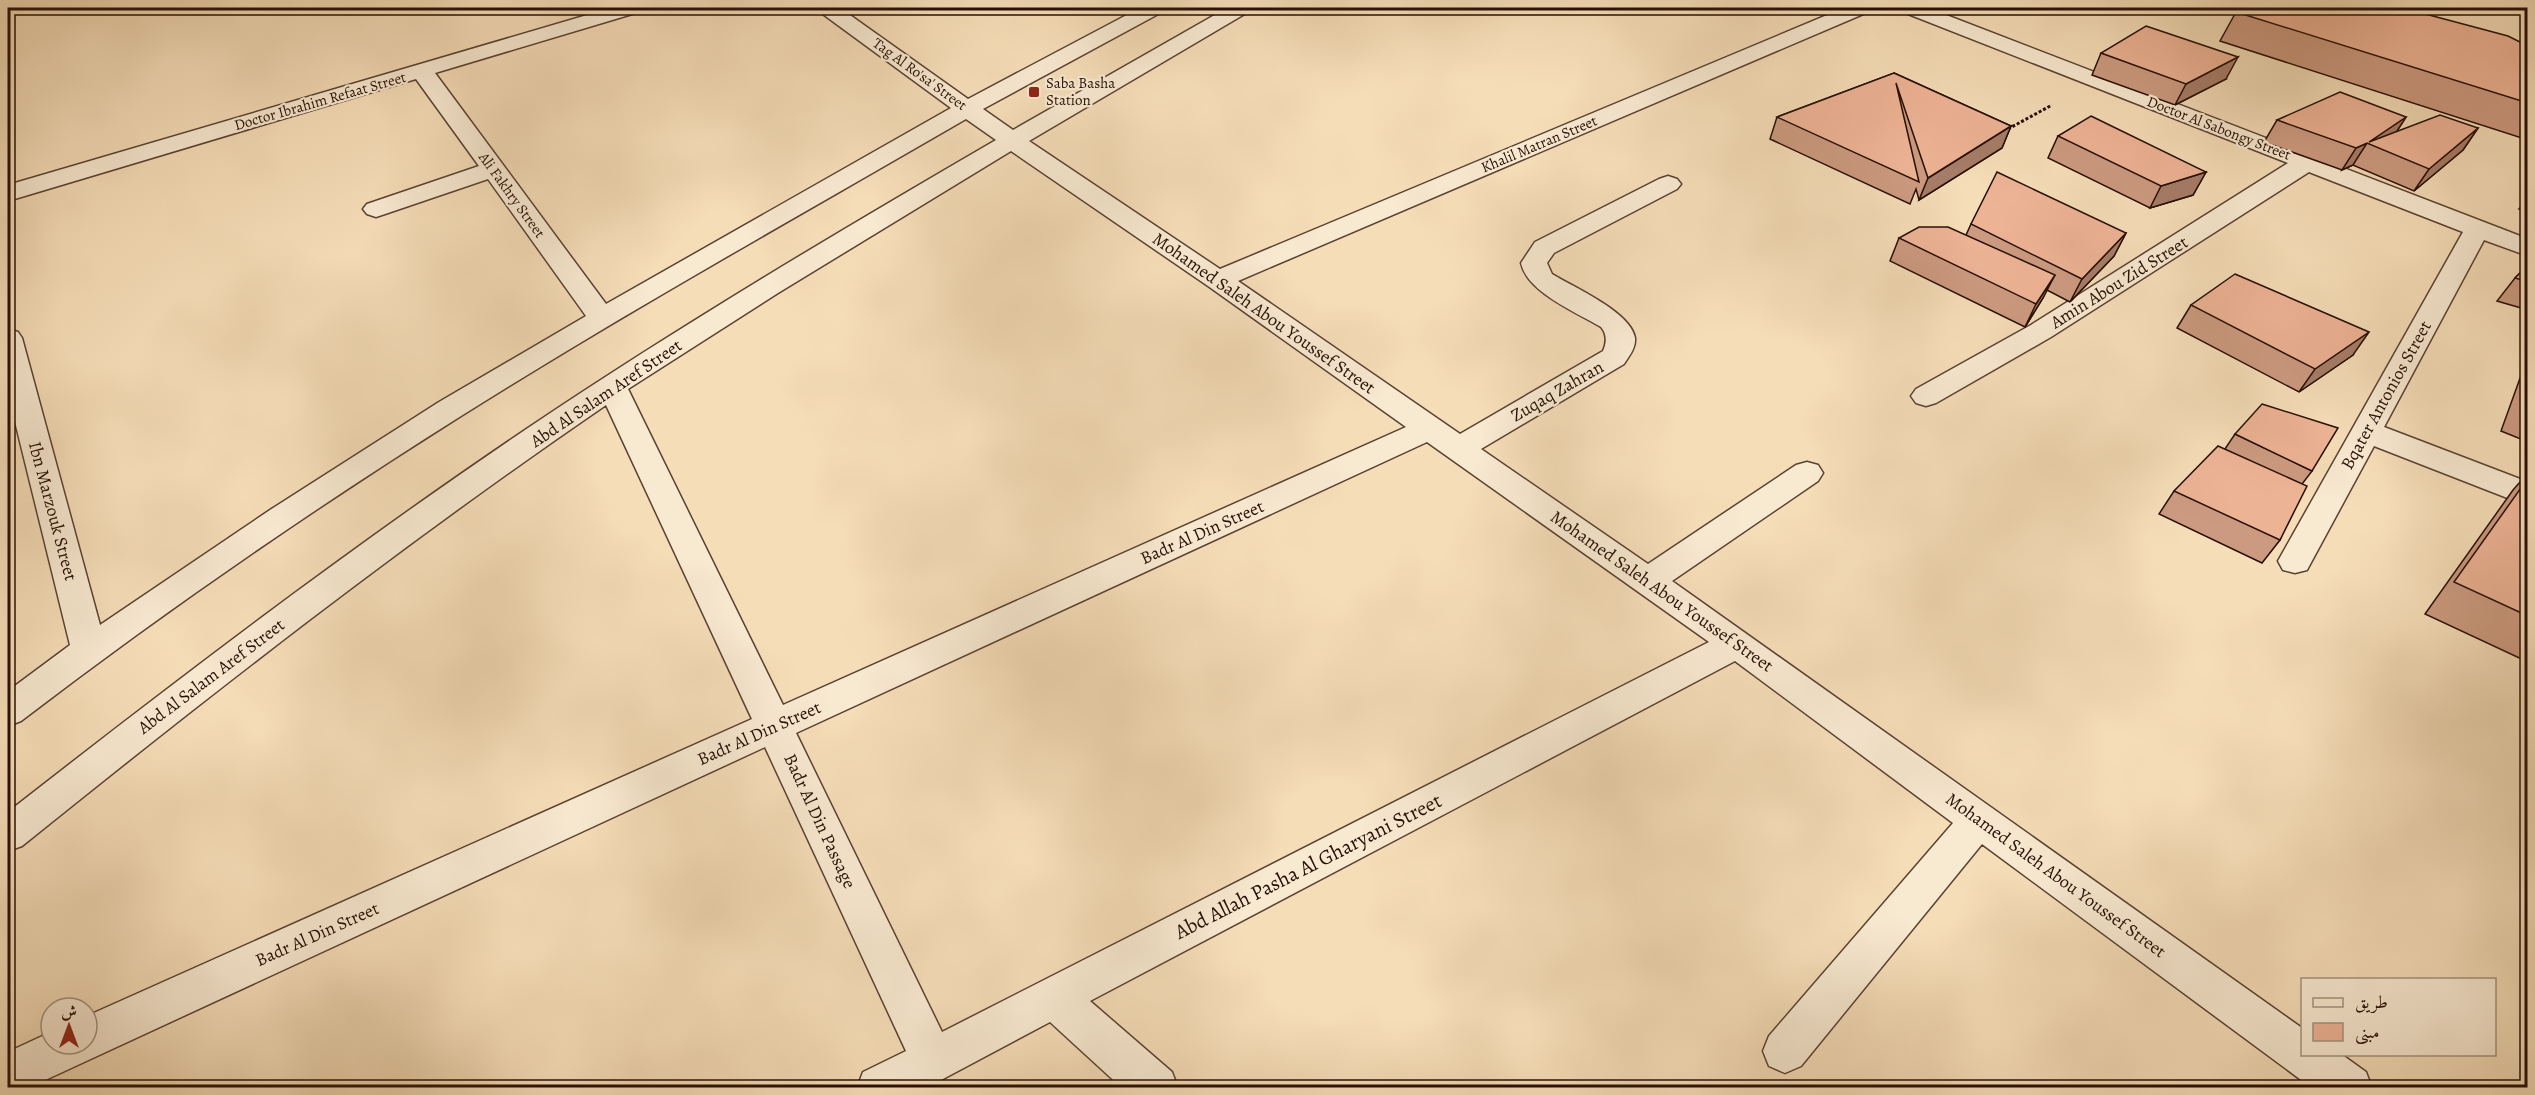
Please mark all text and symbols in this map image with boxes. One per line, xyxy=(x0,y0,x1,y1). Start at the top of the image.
street label: Tag Al Ro'sa' Street xyxy=(869,33,971,115)
street label: Doctor Ibrahim Refaat Street xyxy=(232,67,408,135)
place label: Saba Basha Station xyxy=(1046,73,1115,110)
marker: Saba Basha Station xyxy=(1027,85,1041,99)
street label: Doctor Al Sabongy Street xyxy=(2144,91,2294,165)
street label: Khalil Matran Street xyxy=(1478,111,1600,177)
street label: Ali Fakhry Street xyxy=(474,147,550,242)
street label: Mohamed Saleh Abou Youssef Street xyxy=(1148,227,1380,399)
street label: Amin Abou Zid Street xyxy=(2045,230,2192,335)
street label: Bqater Antonios Street xyxy=(2335,316,2437,474)
street label: Abd Al Salam Aref Street xyxy=(525,333,687,453)
street label: Zuqaq Zahran xyxy=(1506,355,1608,427)
street label: Ibn Marzouk Street xyxy=(23,439,83,583)
street label: Badr Al Din Street xyxy=(1136,494,1268,570)
street label: Mohamed Saleh Abou Youssef Street xyxy=(1546,505,1778,677)
street label: Abd Al Salam Aref Street xyxy=(132,613,289,740)
street label: Badr Al Din Street xyxy=(693,695,825,771)
street label: Badr Al Din Passage xyxy=(778,750,862,892)
street label: Abd Allah Pasha Al Gharyani Street xyxy=(1169,786,1446,946)
street label: Mohamed Saleh Abou Youssef Street xyxy=(1941,787,2171,963)
street label: Badr Al Din Street xyxy=(251,896,383,972)
legend xyxy=(2301,978,2496,1056)
text: طريق xyxy=(2355,990,2388,1014)
north arrow xyxy=(39,996,99,1056)
text: ش xyxy=(61,1001,77,1023)
text: مبنى xyxy=(2355,1020,2380,1045)

